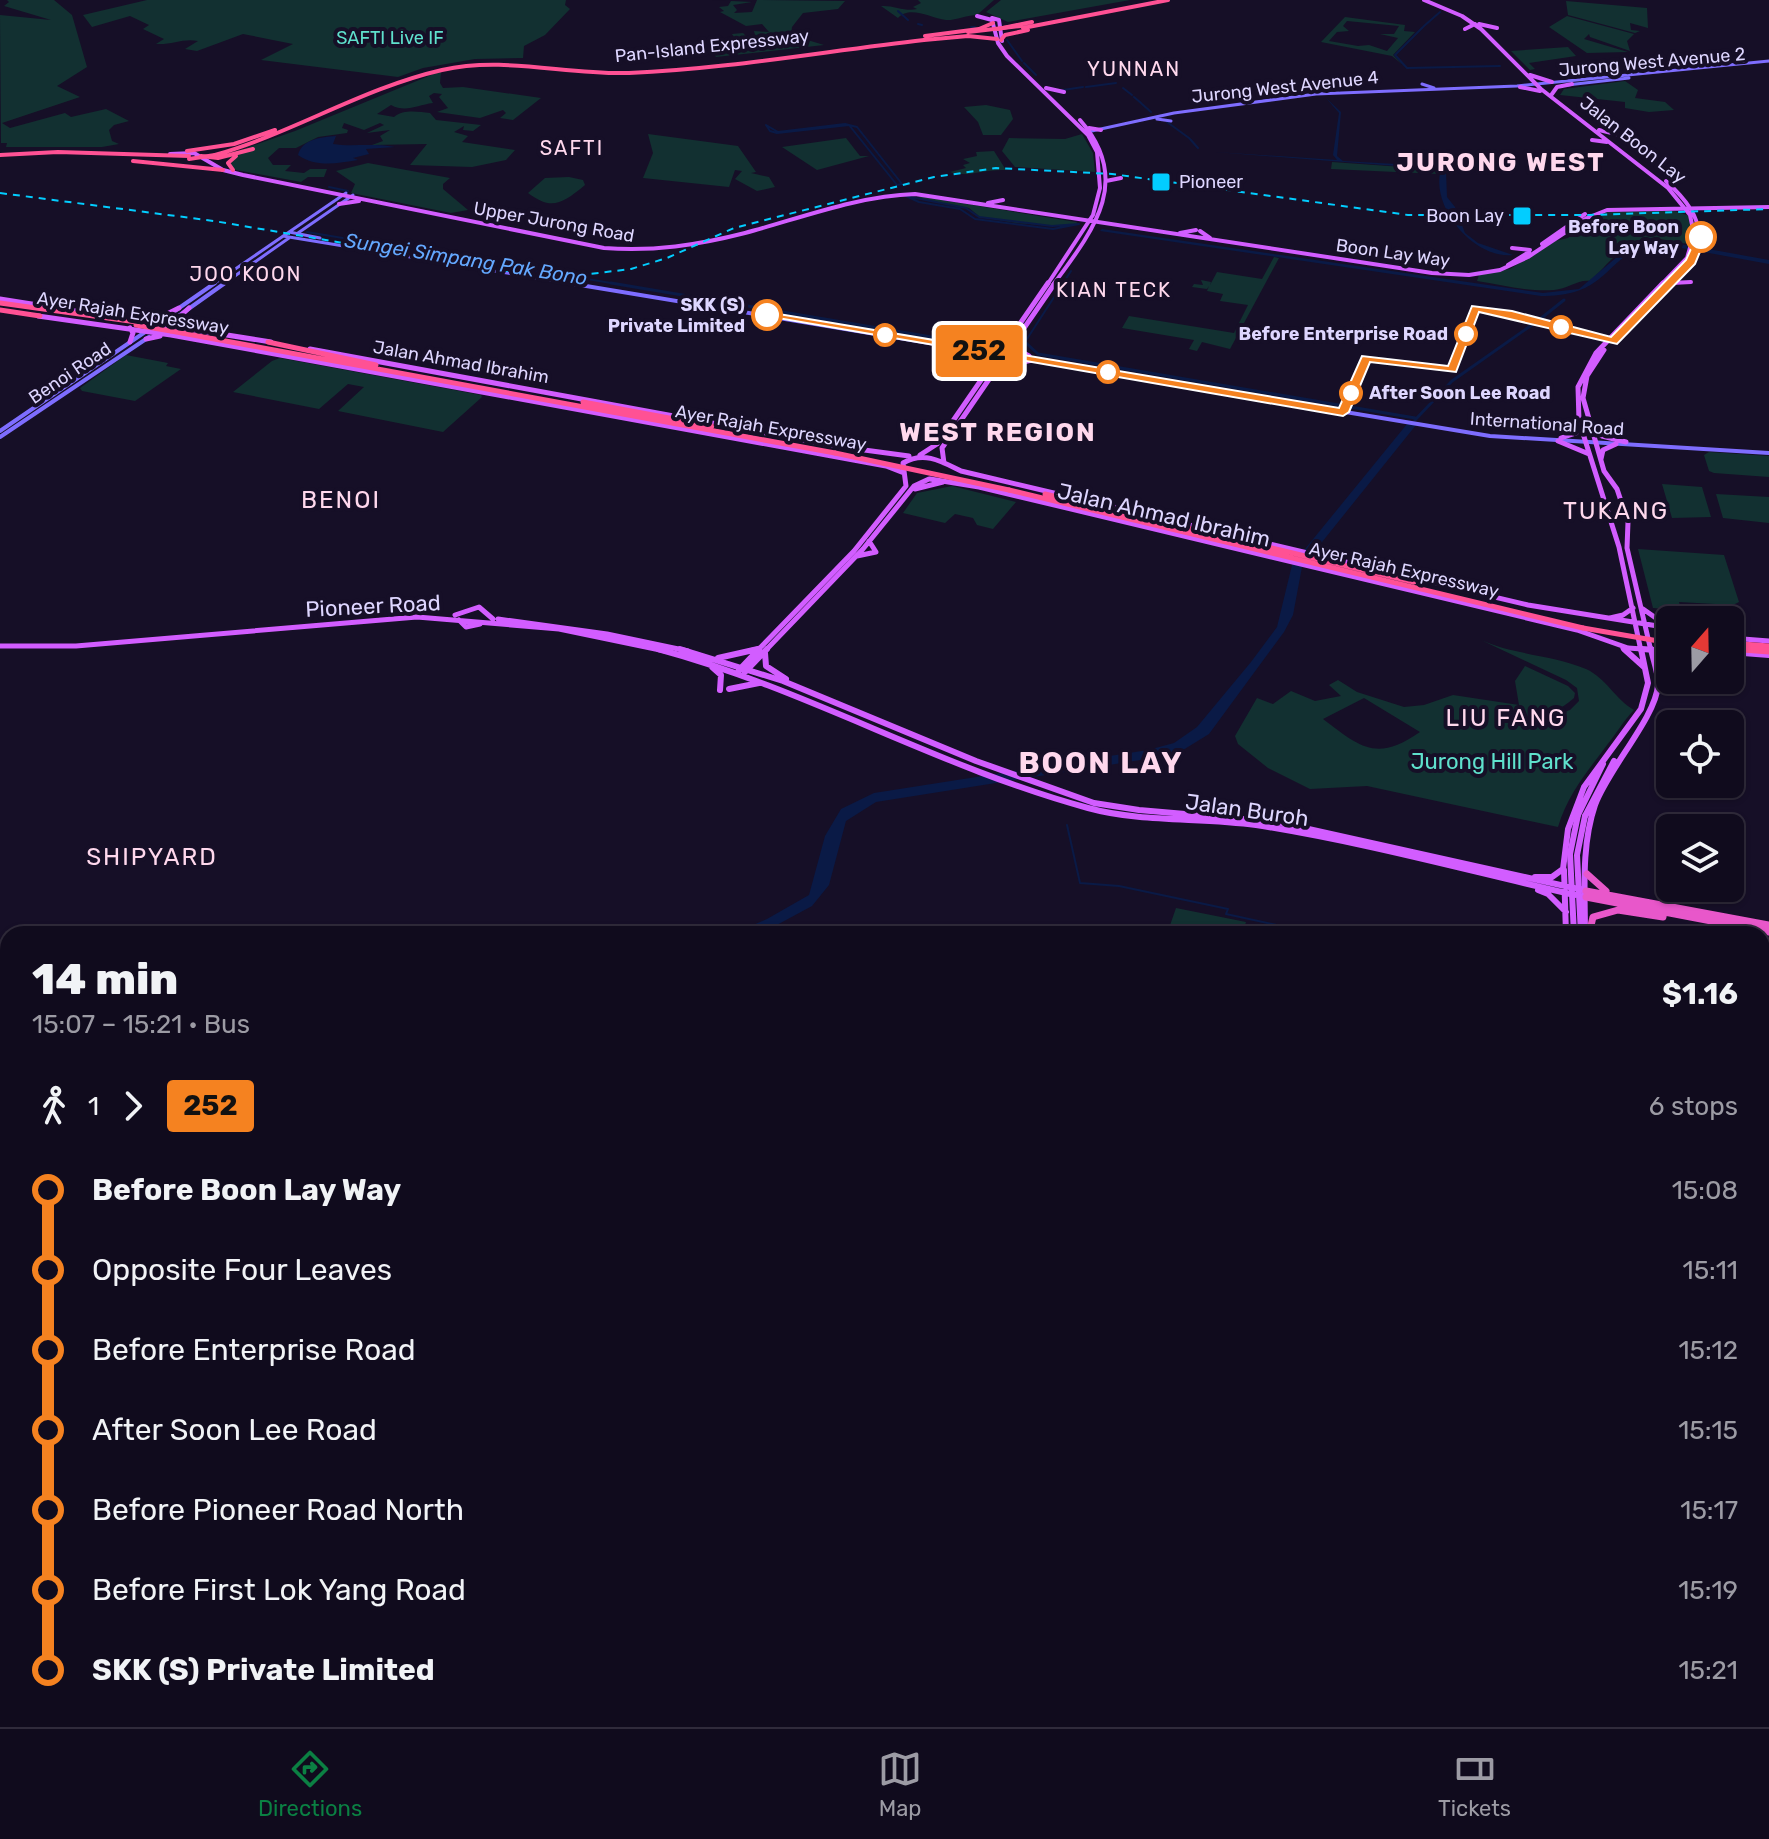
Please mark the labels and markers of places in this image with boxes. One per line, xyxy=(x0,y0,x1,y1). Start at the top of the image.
marker: Pioneer xyxy=(1150,171,1172,193)
place label: Pioneer xyxy=(1179,171,1243,193)
place label: Boon Lay xyxy=(1426,205,1504,227)
marker: Boon Lay xyxy=(1511,205,1533,227)
place label: Before Boon Lay Way xyxy=(1568,216,1679,259)
marker: Before Boon Lay Way xyxy=(1686,222,1716,252)
place label: SKK (S) Private Limited xyxy=(608,294,745,337)
marker: SKK (S) Private Limited xyxy=(752,300,782,330)
unlabelled marker xyxy=(1550,316,1572,338)
place label: Before Enterprise Road xyxy=(1239,323,1448,345)
marker: Before Enterprise Road xyxy=(1455,323,1477,345)
unlabelled marker xyxy=(874,324,896,346)
unlabelled marker xyxy=(1097,361,1119,383)
marker: After Soon Lee Road xyxy=(1340,382,1362,404)
place label: After Soon Lee Road xyxy=(1369,382,1551,404)

